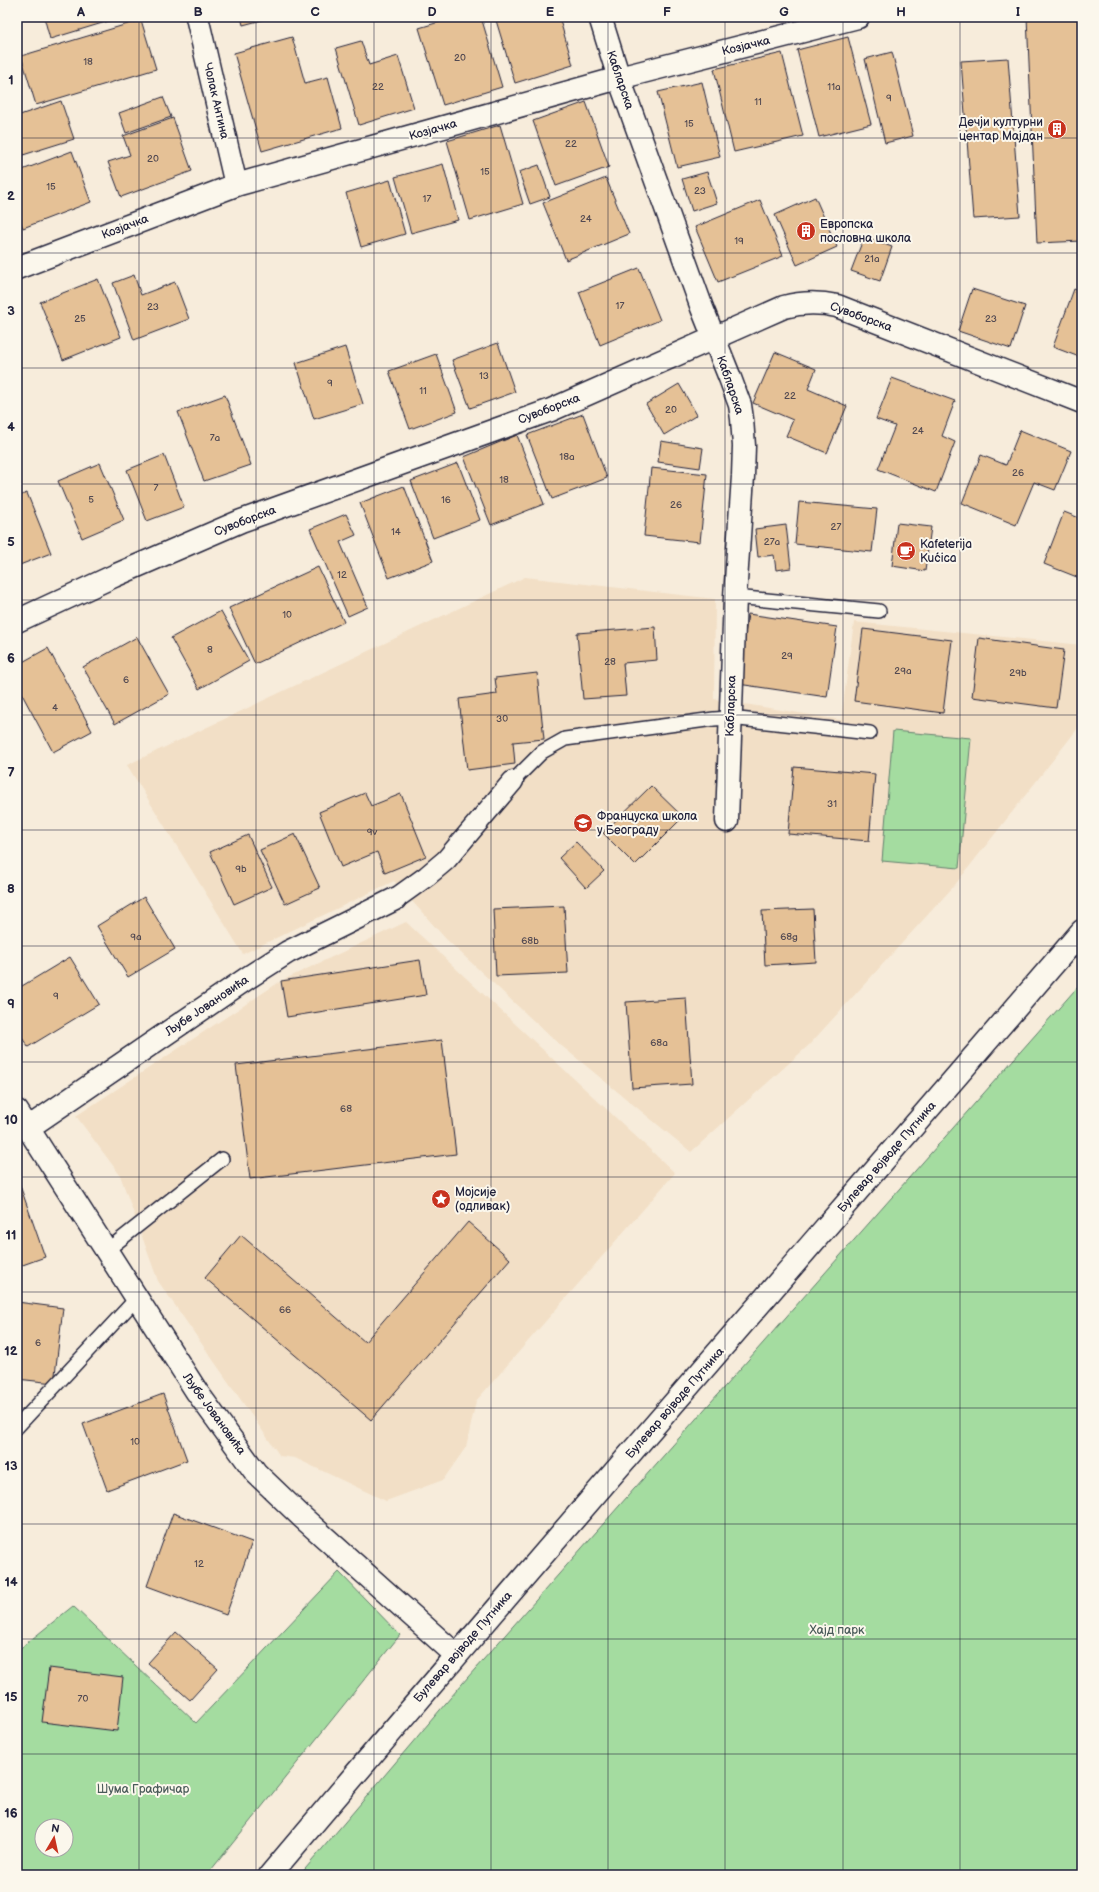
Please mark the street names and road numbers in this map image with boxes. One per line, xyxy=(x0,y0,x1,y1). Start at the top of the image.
street label: Козјачка xyxy=(720,33,772,59)
street label: Кабларска xyxy=(603,49,637,111)
street label: Чолак Антина xyxy=(200,61,232,141)
street label: Козјачка xyxy=(407,116,459,144)
street label: Козјачка xyxy=(99,211,151,243)
street label: Сувоборска xyxy=(828,299,894,335)
street label: Кабларска xyxy=(713,354,747,416)
street label: Сувоборска xyxy=(516,390,582,428)
street label: Сувоборска xyxy=(212,502,278,540)
street label: Кабларска xyxy=(722,675,740,737)
street label: Љубе Јовановића xyxy=(161,972,252,1040)
street label: Булевар војводе Путника xyxy=(835,1098,939,1216)
street label: Булевар војводе Путника xyxy=(623,1344,727,1462)
street label: Љубе Јовановића xyxy=(179,1369,249,1458)
street label: Булевар војводе Путника xyxy=(411,1588,515,1706)

